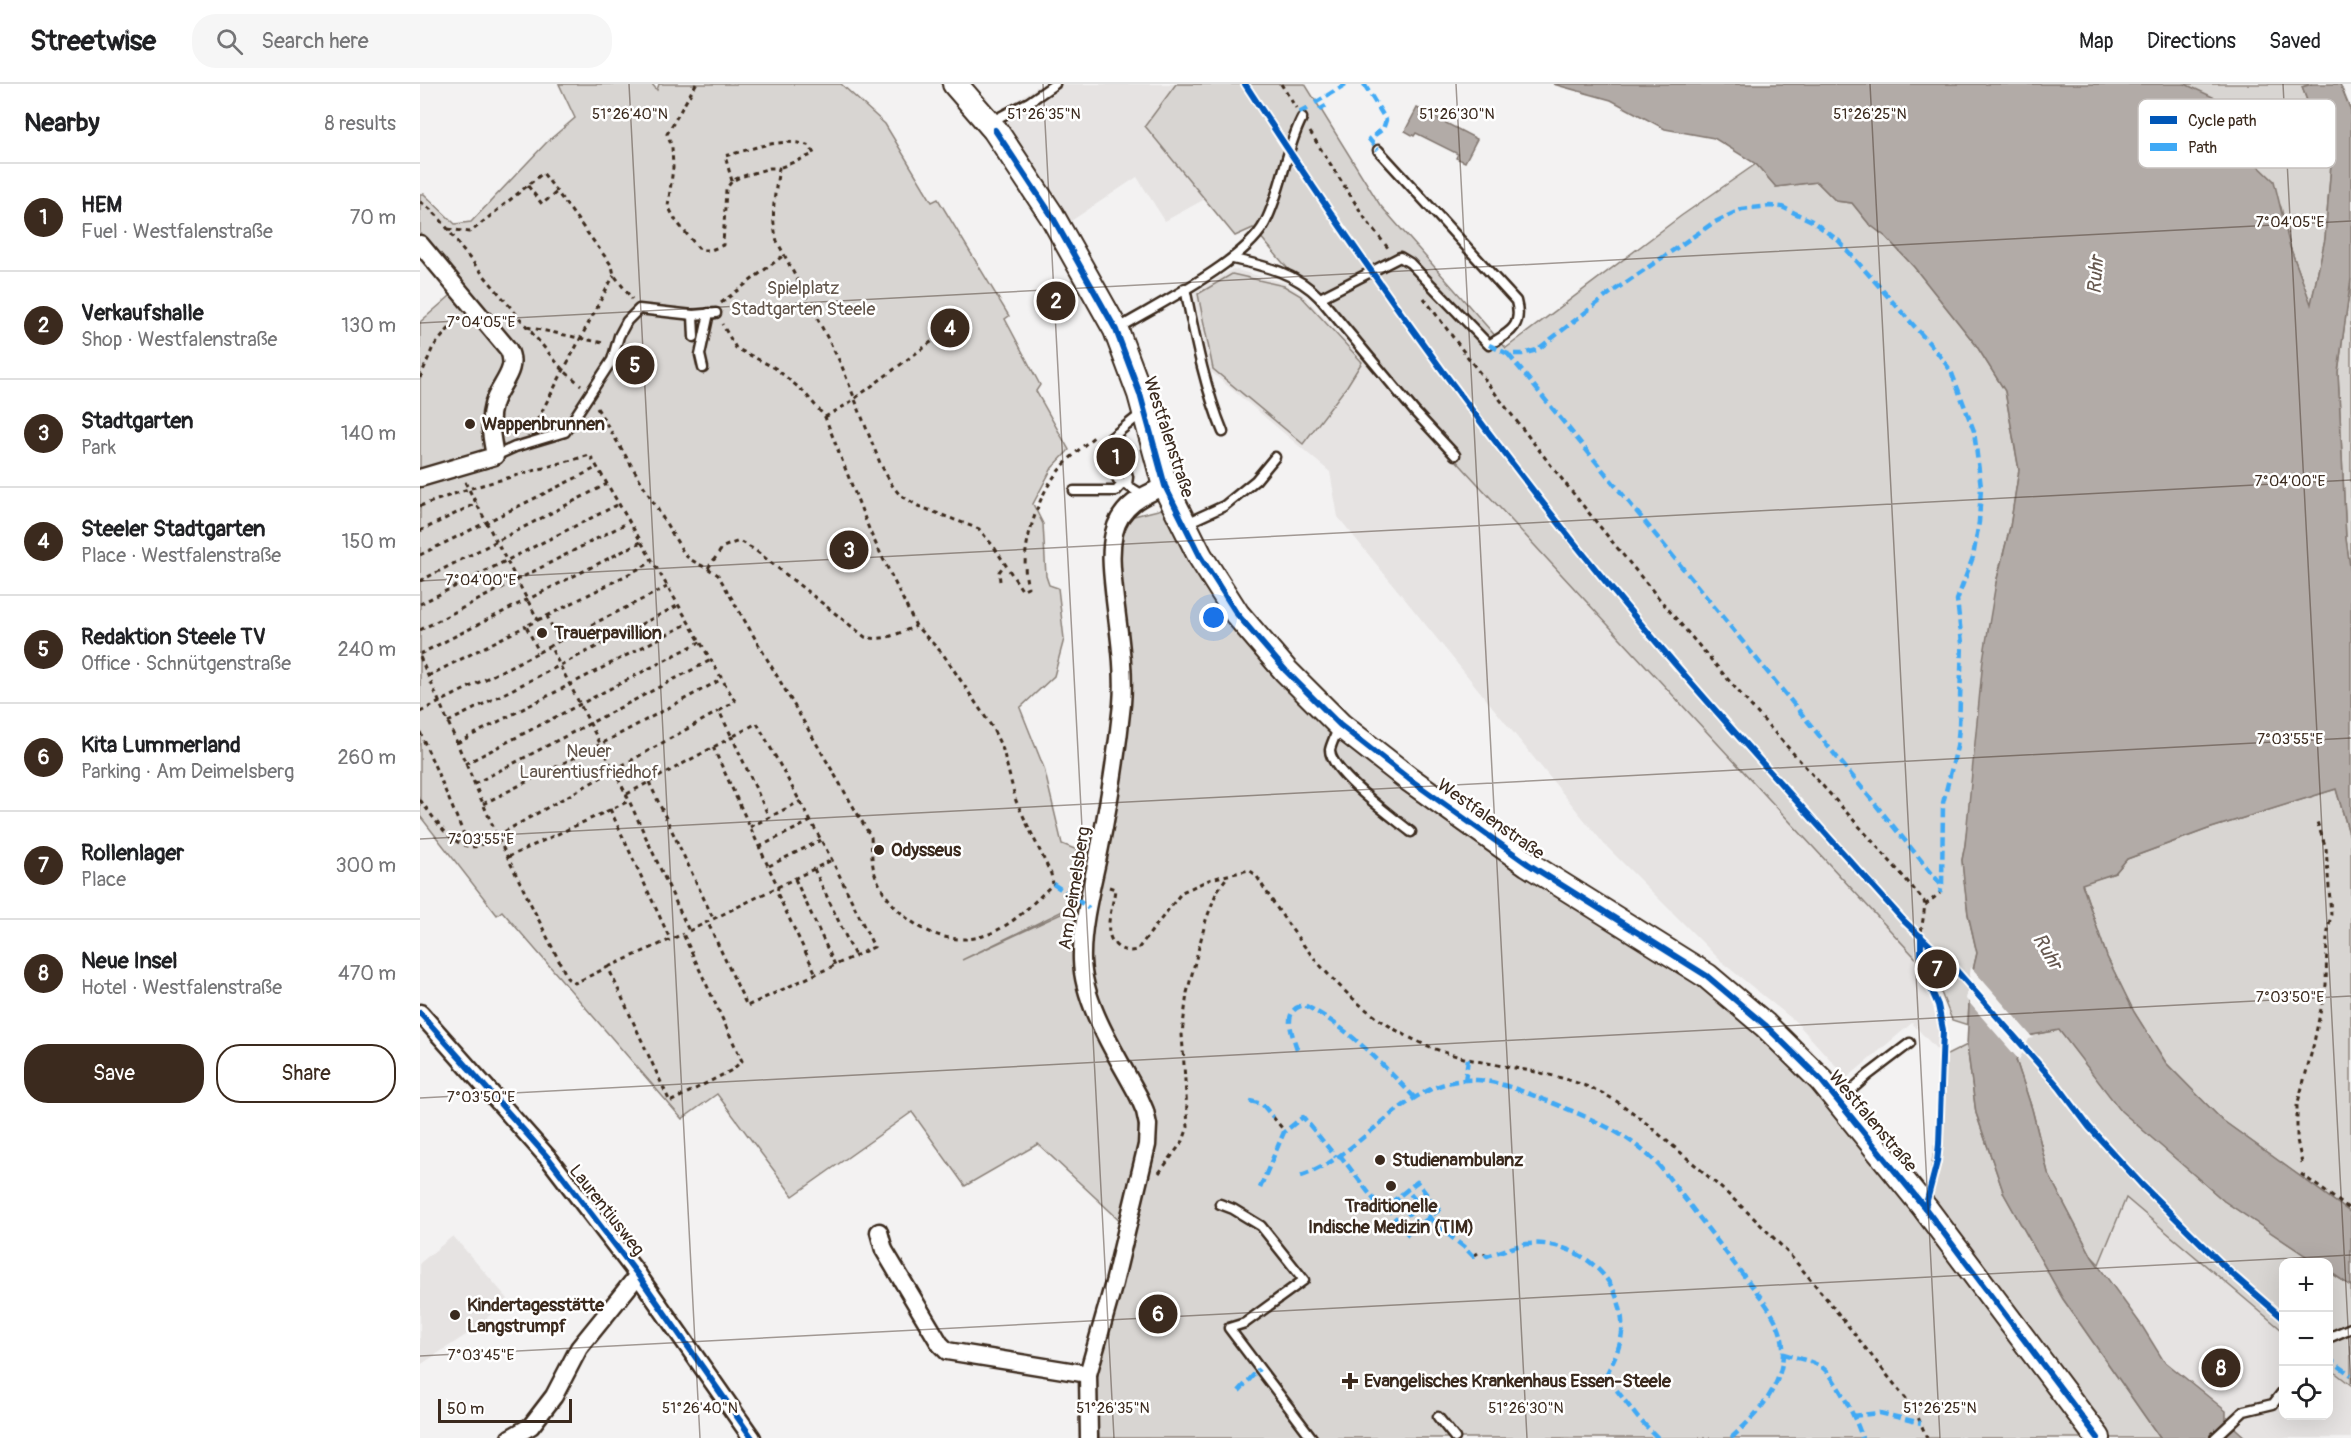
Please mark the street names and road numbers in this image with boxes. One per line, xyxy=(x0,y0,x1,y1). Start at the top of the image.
street label: Westfalenstraße xyxy=(1138,374,1199,501)
street label: Westfalenstraße xyxy=(1433,774,1549,865)
street label: Am Deimelsberg xyxy=(1053,825,1096,951)
street label: Westfalenstraße xyxy=(1823,1066,1922,1177)
street label: Laurentiusweg xyxy=(564,1160,649,1261)

